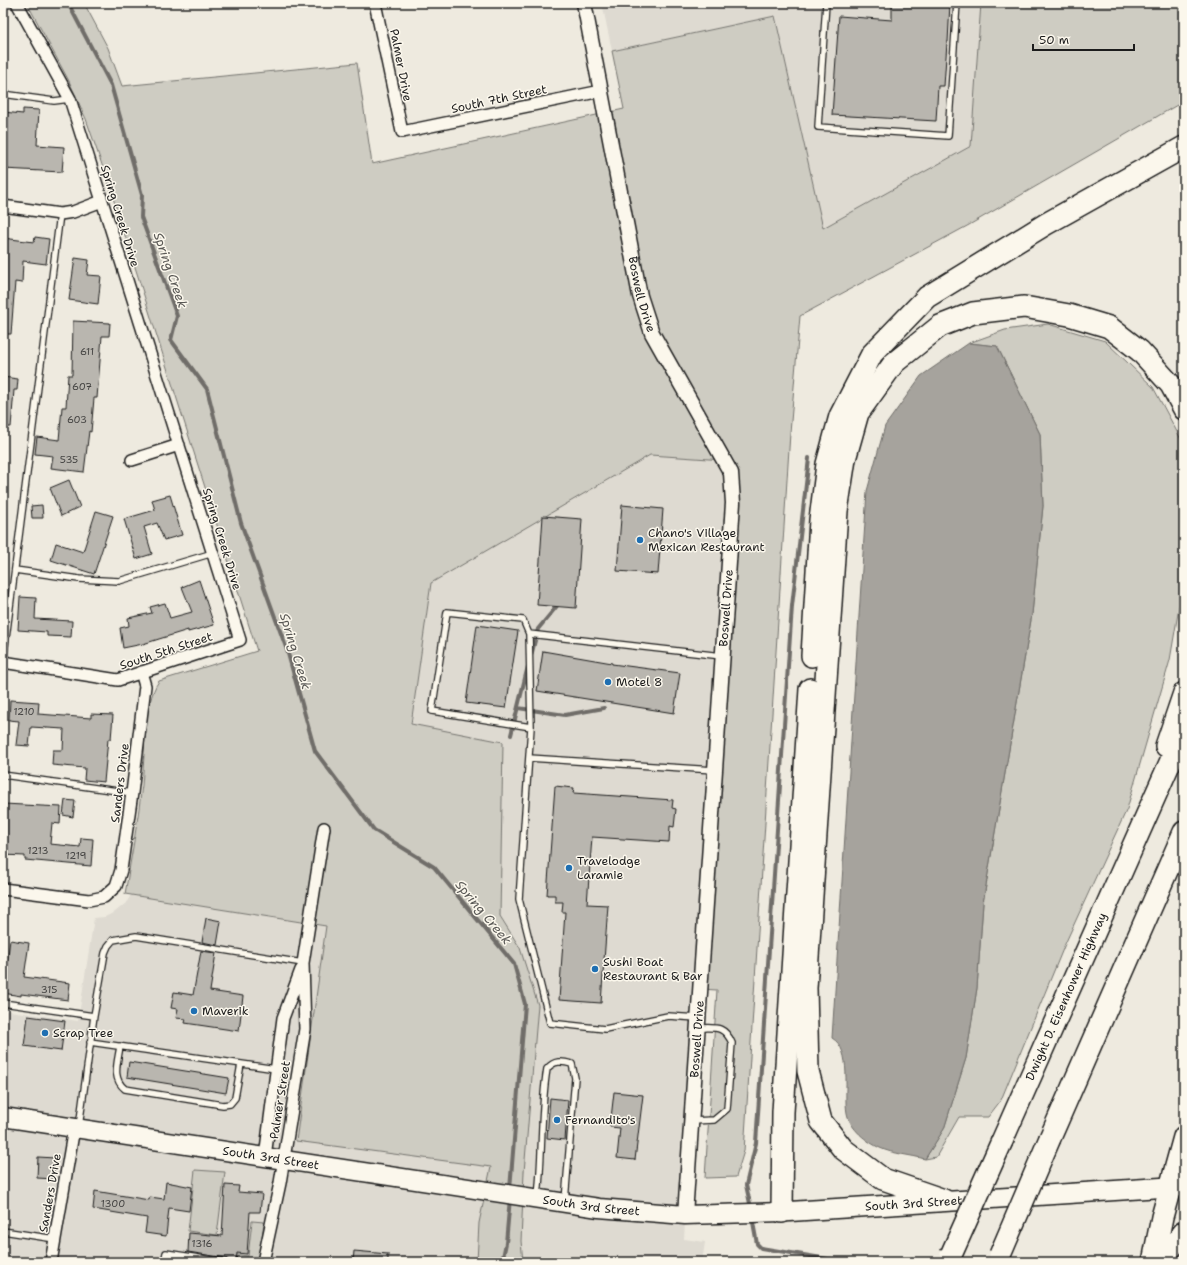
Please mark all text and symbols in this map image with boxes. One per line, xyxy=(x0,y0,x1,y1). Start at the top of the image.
scale bar xyxy=(1033,26,1134,52)
street label: Palmer Drive xyxy=(386,27,416,103)
text: 50 m xyxy=(1039,32,1069,48)
street label: South 7th Street xyxy=(450,81,548,117)
street label: Spring Creek Drive xyxy=(97,163,143,269)
water label: Spring Creek xyxy=(150,230,192,311)
street label: Boswell Drive xyxy=(625,255,659,334)
house number: 611 xyxy=(80,345,94,358)
house number: 607 xyxy=(72,380,92,393)
house number: 603 xyxy=(67,413,87,426)
house number: 535 xyxy=(60,453,78,466)
street label: Spring Creek Drive xyxy=(199,486,245,592)
place label: Chano's Village Mexican Restaurant xyxy=(648,525,765,555)
marker: Chano's Village Mexican Restaurant xyxy=(635,535,645,545)
street label: Boswell Drive xyxy=(715,569,737,647)
water label: Spring Creek xyxy=(276,611,315,692)
street label: South 5th Street xyxy=(118,628,214,674)
place label: Motel 8 xyxy=(616,674,662,690)
marker: Motel 8 xyxy=(603,677,613,687)
house number: 1210 xyxy=(13,705,35,718)
street label: Sanders Drive xyxy=(107,742,133,824)
house number: 1213 xyxy=(28,844,48,857)
house number: 1219 xyxy=(66,849,86,862)
place label: Travelodge Laramie xyxy=(577,853,641,883)
marker: Travelodge Laramie xyxy=(564,863,574,873)
water label: Spring Creek xyxy=(452,877,516,949)
street label: Dwight D. Eisenhower Highway xyxy=(1022,910,1110,1083)
place label: Sushi Boat Restaurant & Bar xyxy=(603,954,703,984)
marker: Sushi Boat Restaurant & Bar xyxy=(590,964,600,974)
house number: 315 xyxy=(41,983,57,996)
street label: Boswell Drive xyxy=(686,1000,708,1078)
place label: Maverik xyxy=(202,1003,249,1019)
marker: Maverik xyxy=(189,1006,199,1016)
place label: Scrap Tree xyxy=(53,1025,113,1041)
marker: Scrap Tree xyxy=(40,1028,50,1038)
street label: Palmer Street xyxy=(266,1060,294,1140)
place label: Fernandito's xyxy=(565,1112,636,1128)
marker: Fernandito's xyxy=(552,1115,562,1125)
street label: South 3rd Street xyxy=(221,1143,320,1173)
street label: Sanders Drive xyxy=(35,1152,65,1234)
street label: South 3rd Street xyxy=(542,1192,640,1219)
street label: South 3rd Street xyxy=(864,1192,963,1215)
house number: 1300 xyxy=(101,1197,125,1210)
house number: 1316 xyxy=(191,1237,213,1250)

